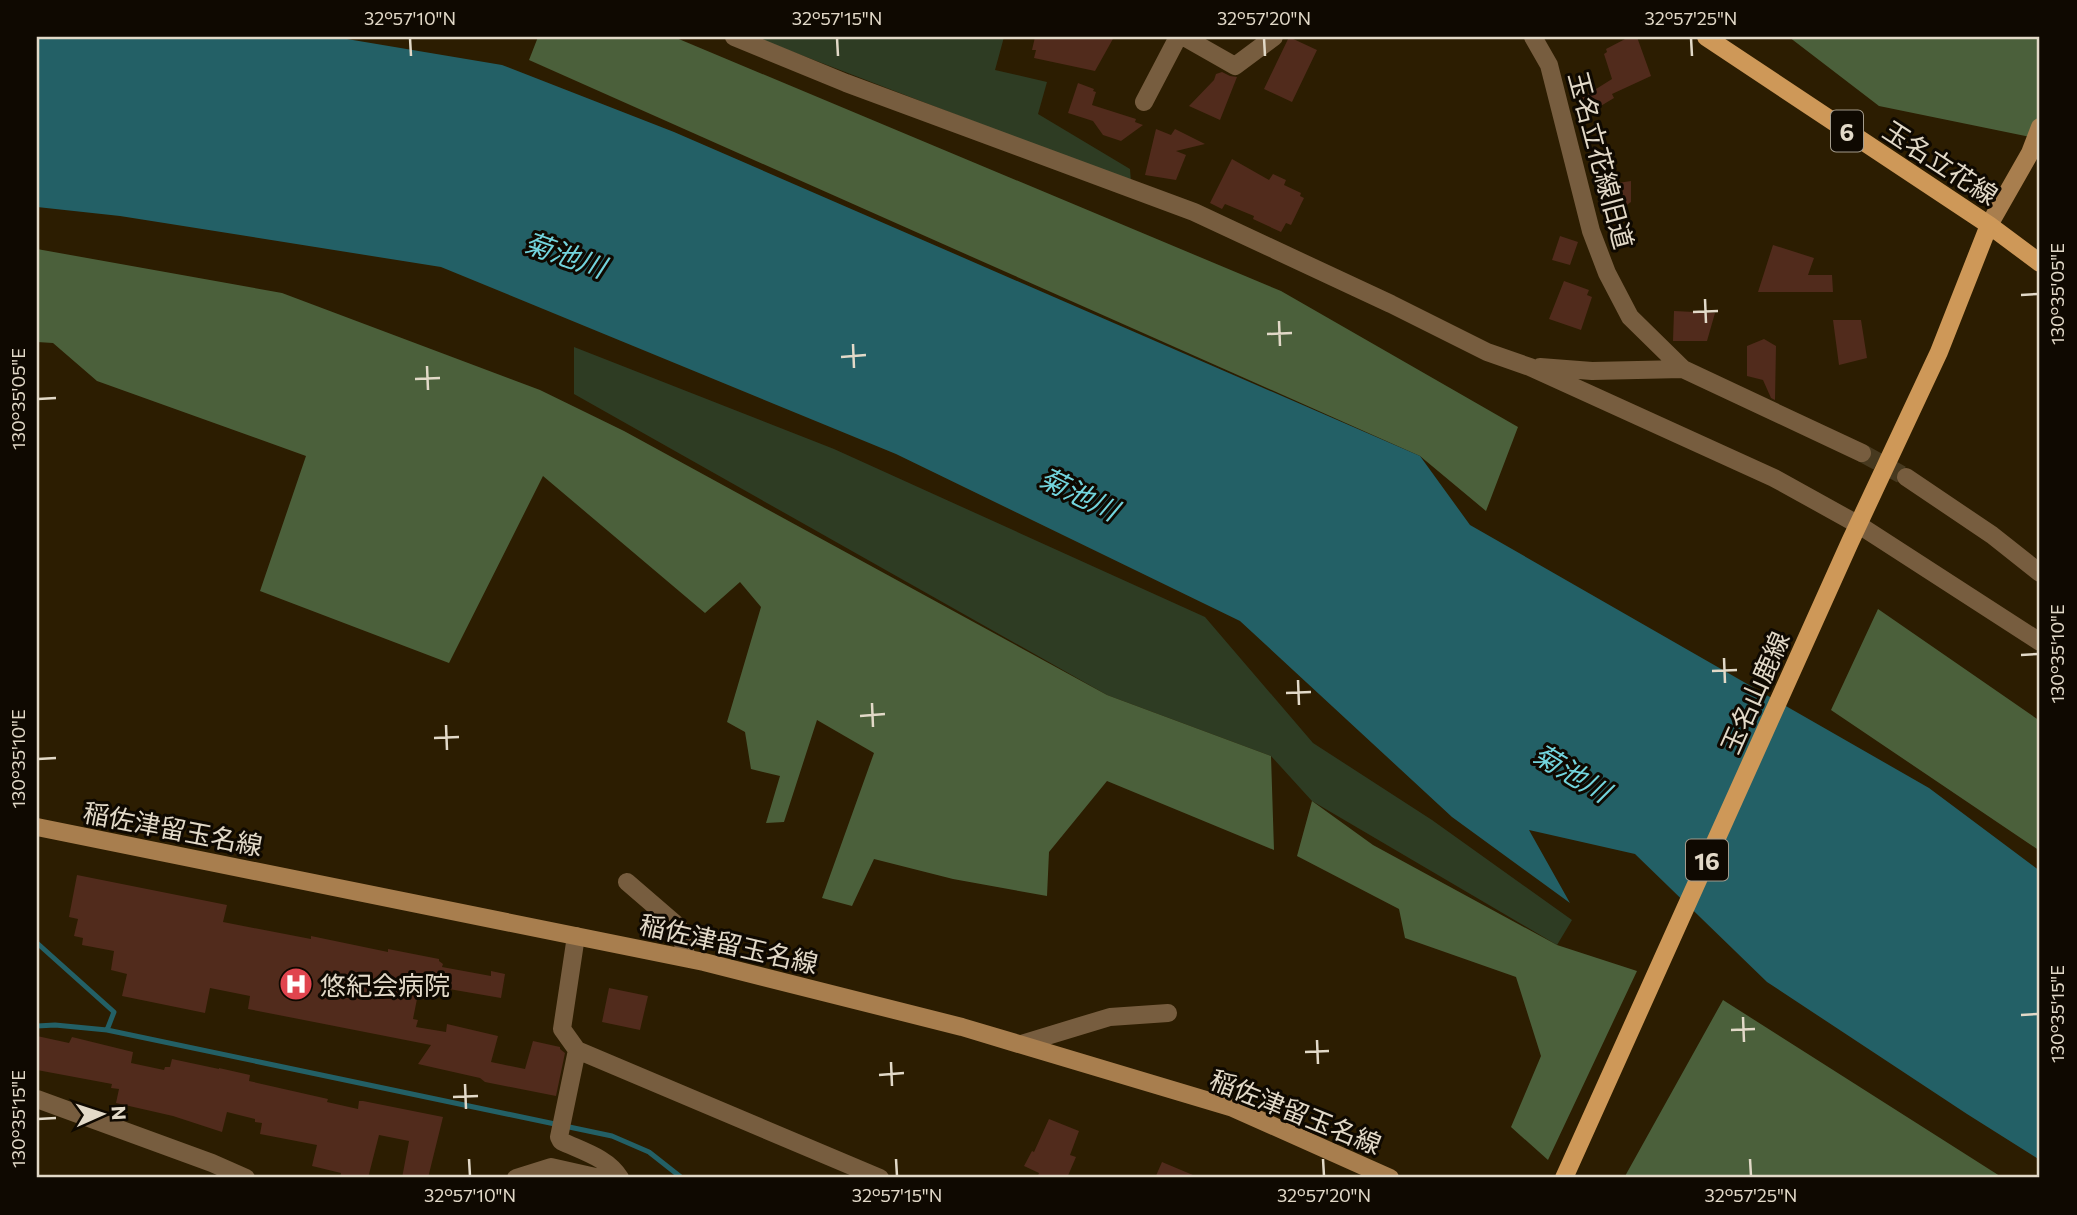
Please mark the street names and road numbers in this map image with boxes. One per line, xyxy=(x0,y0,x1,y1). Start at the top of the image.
street label: 玉名立花線旧道 xyxy=(1563,68,1641,252)
road number: 6 xyxy=(1831,110,1863,152)
street label: 玉名立花線 xyxy=(1878,114,2004,210)
street label: 玉名山鹿線 xyxy=(1713,626,1795,758)
street label: 稲佐津留玉名線 xyxy=(81,795,265,861)
road number: 16 xyxy=(1686,840,1728,880)
street label: 稲佐津留玉名線 xyxy=(637,907,821,979)
street label: 稲佐津留玉名線 xyxy=(1206,1063,1386,1159)

